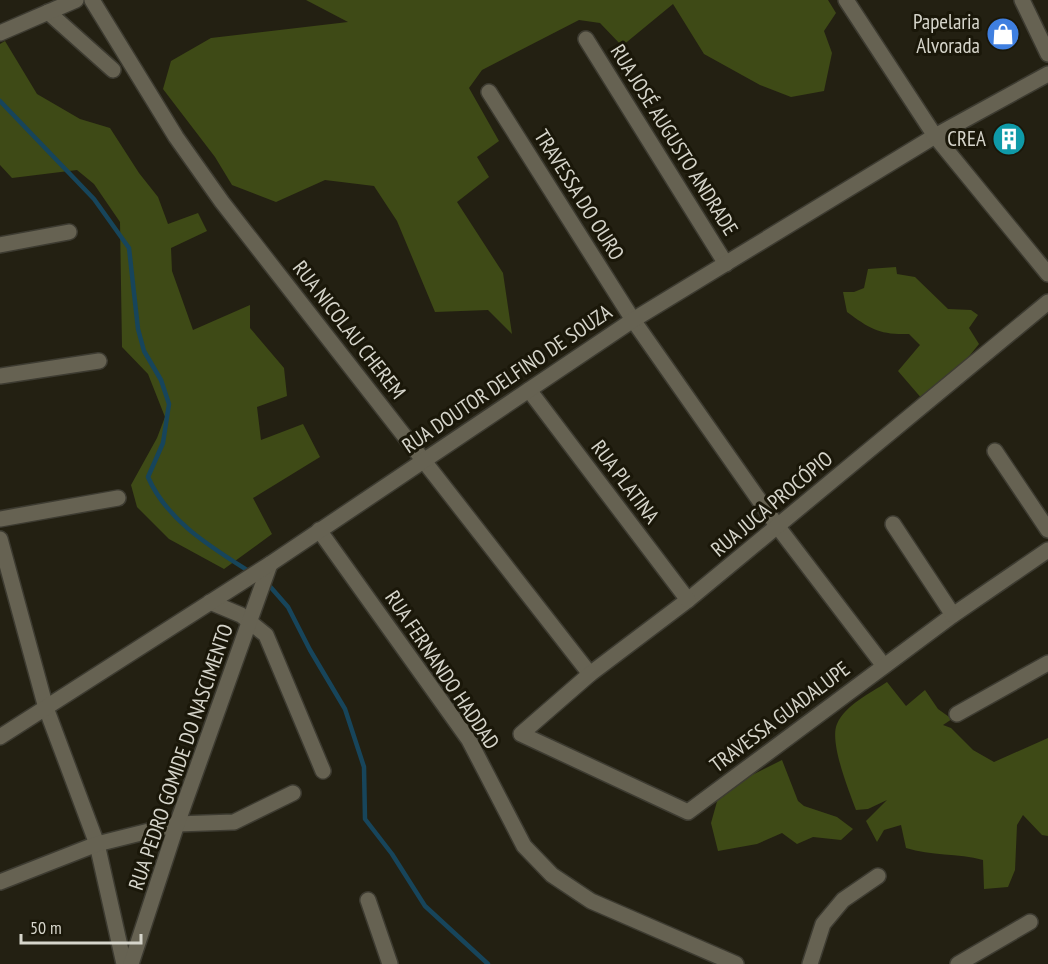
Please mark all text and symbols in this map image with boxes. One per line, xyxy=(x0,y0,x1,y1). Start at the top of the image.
place label: Papelaria Alvorada xyxy=(913,8,980,59)
shop icon: Papelaria Alvorada xyxy=(985,16,1021,52)
street label: RUA JOSÉ AUGUSTO ANDRADE xyxy=(605,39,744,240)
building icon: CREA xyxy=(991,121,1027,157)
street label: TRAVESSA DO OURO xyxy=(528,124,630,265)
place label: CREA xyxy=(947,125,986,152)
street label: RUA NICOLAU CHEREM xyxy=(287,255,412,404)
street label: RUA DOUTOR DELFINO DE SOUZA xyxy=(397,298,617,459)
street label: RUA PLATINA xyxy=(585,435,665,529)
street label: RUA JUCA PROCÓPIO xyxy=(705,445,838,562)
street label: RUA FERNANDO HADDAD xyxy=(379,585,506,754)
street label: RUA PEDRO GOMIDE DO NASCIMENTO xyxy=(122,620,239,894)
street label: TRAVESSA GUADALUPE xyxy=(704,655,855,778)
scale bar xyxy=(21,907,141,945)
text: 50 m xyxy=(30,916,62,939)

